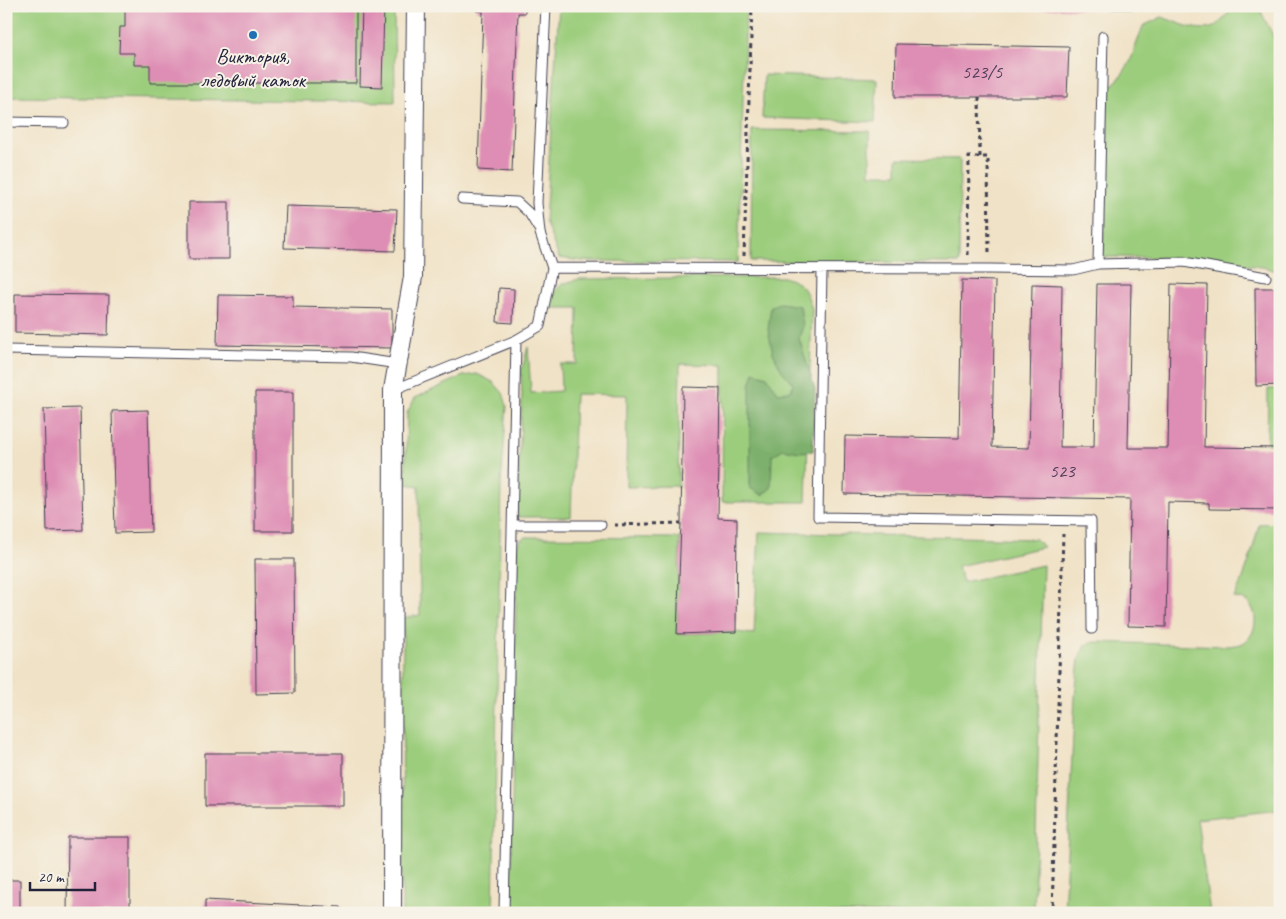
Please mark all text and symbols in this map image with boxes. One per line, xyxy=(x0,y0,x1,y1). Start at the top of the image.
marker: Виктория, ледовый каток xyxy=(247,29,259,41)
place label: Виктория, ледовый каток xyxy=(201,43,307,93)
house number: 523/5 xyxy=(962,60,1004,84)
house number: 523 xyxy=(1049,459,1076,483)
scale bar xyxy=(30,859,95,891)
text: 20 m xyxy=(38,868,65,887)

